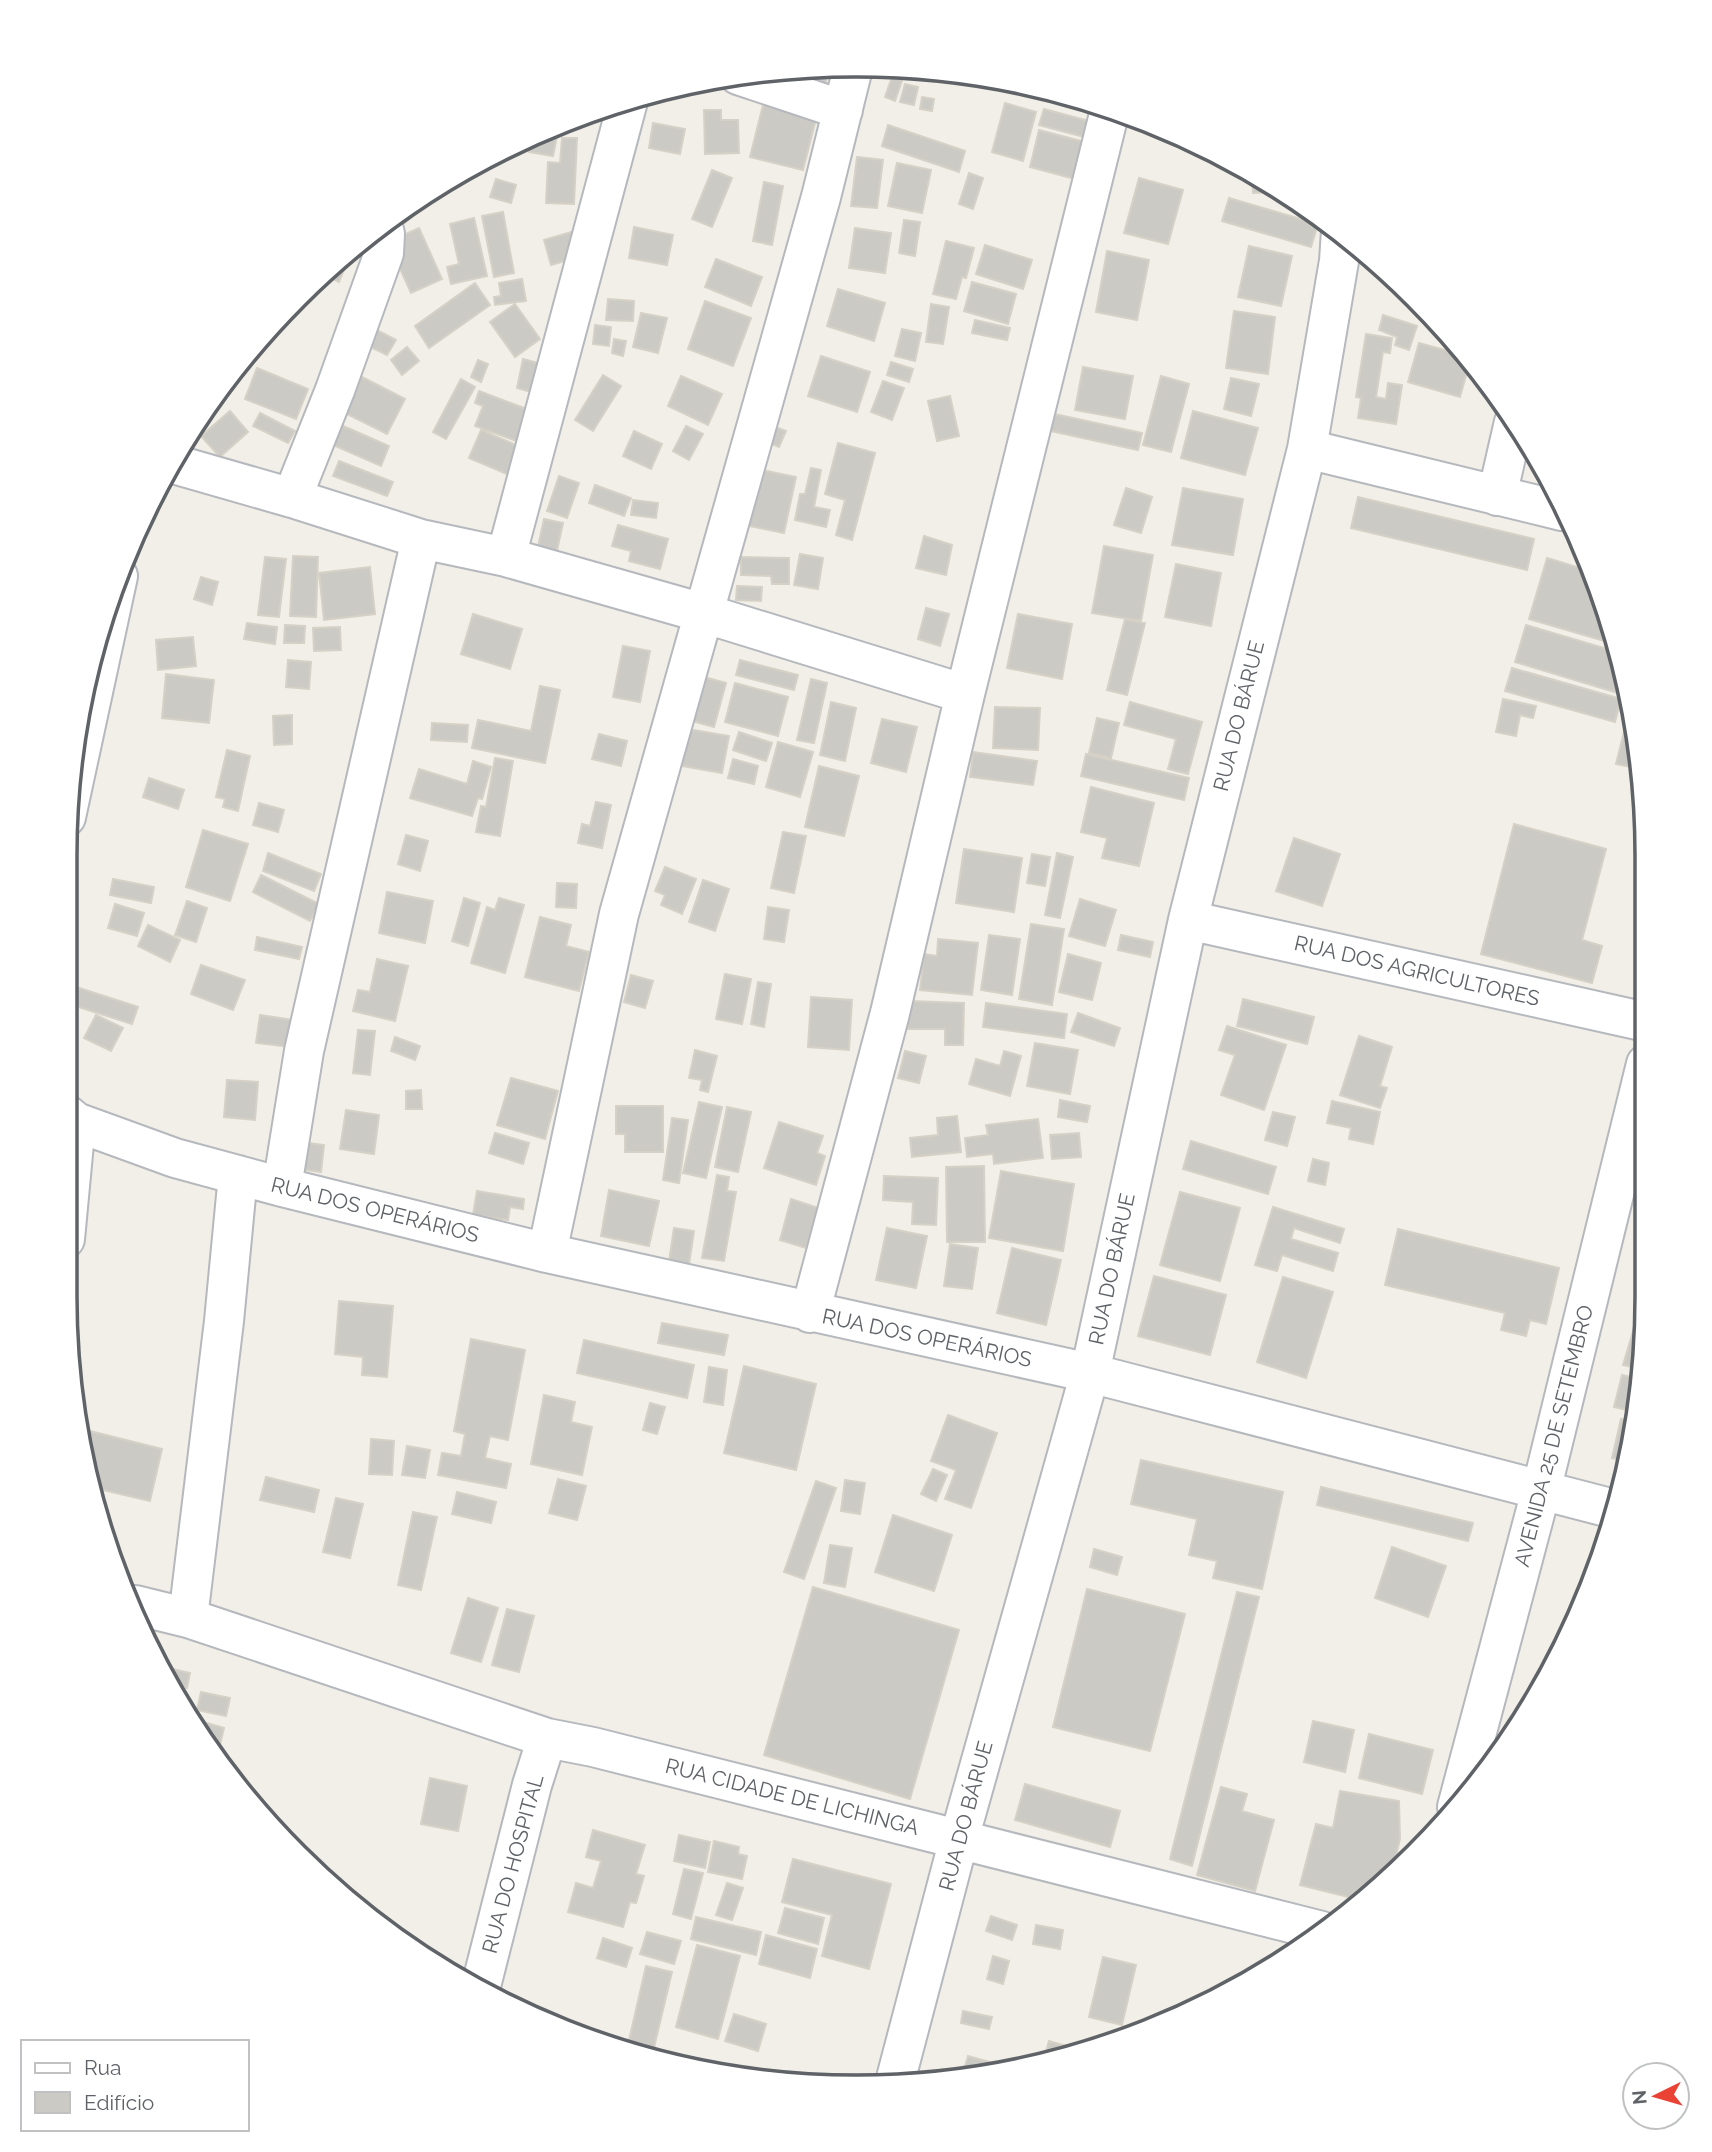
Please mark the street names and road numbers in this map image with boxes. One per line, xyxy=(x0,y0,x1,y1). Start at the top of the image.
street label: RUA DO BÁRUE xyxy=(1208,638,1269,794)
street label: RUA DOS AGRICULTORES xyxy=(1292,930,1542,1011)
street label: RUA DOS OPERÁRIOS xyxy=(268,1172,482,1248)
street label: RUA DO BÁRUE xyxy=(1083,1191,1140,1347)
street label: AVENIDA 25 DE SETEMBRO xyxy=(1509,1302,1598,1569)
street label: RUA DOS OPERÁRIOS xyxy=(820,1303,1034,1372)
street label: RUA DO BÁRUE xyxy=(933,1738,998,1894)
street label: RUA CIDADE DE LICHINGA xyxy=(663,1753,922,1840)
street label: RUA DO HOSPITAL xyxy=(477,1772,548,1956)

